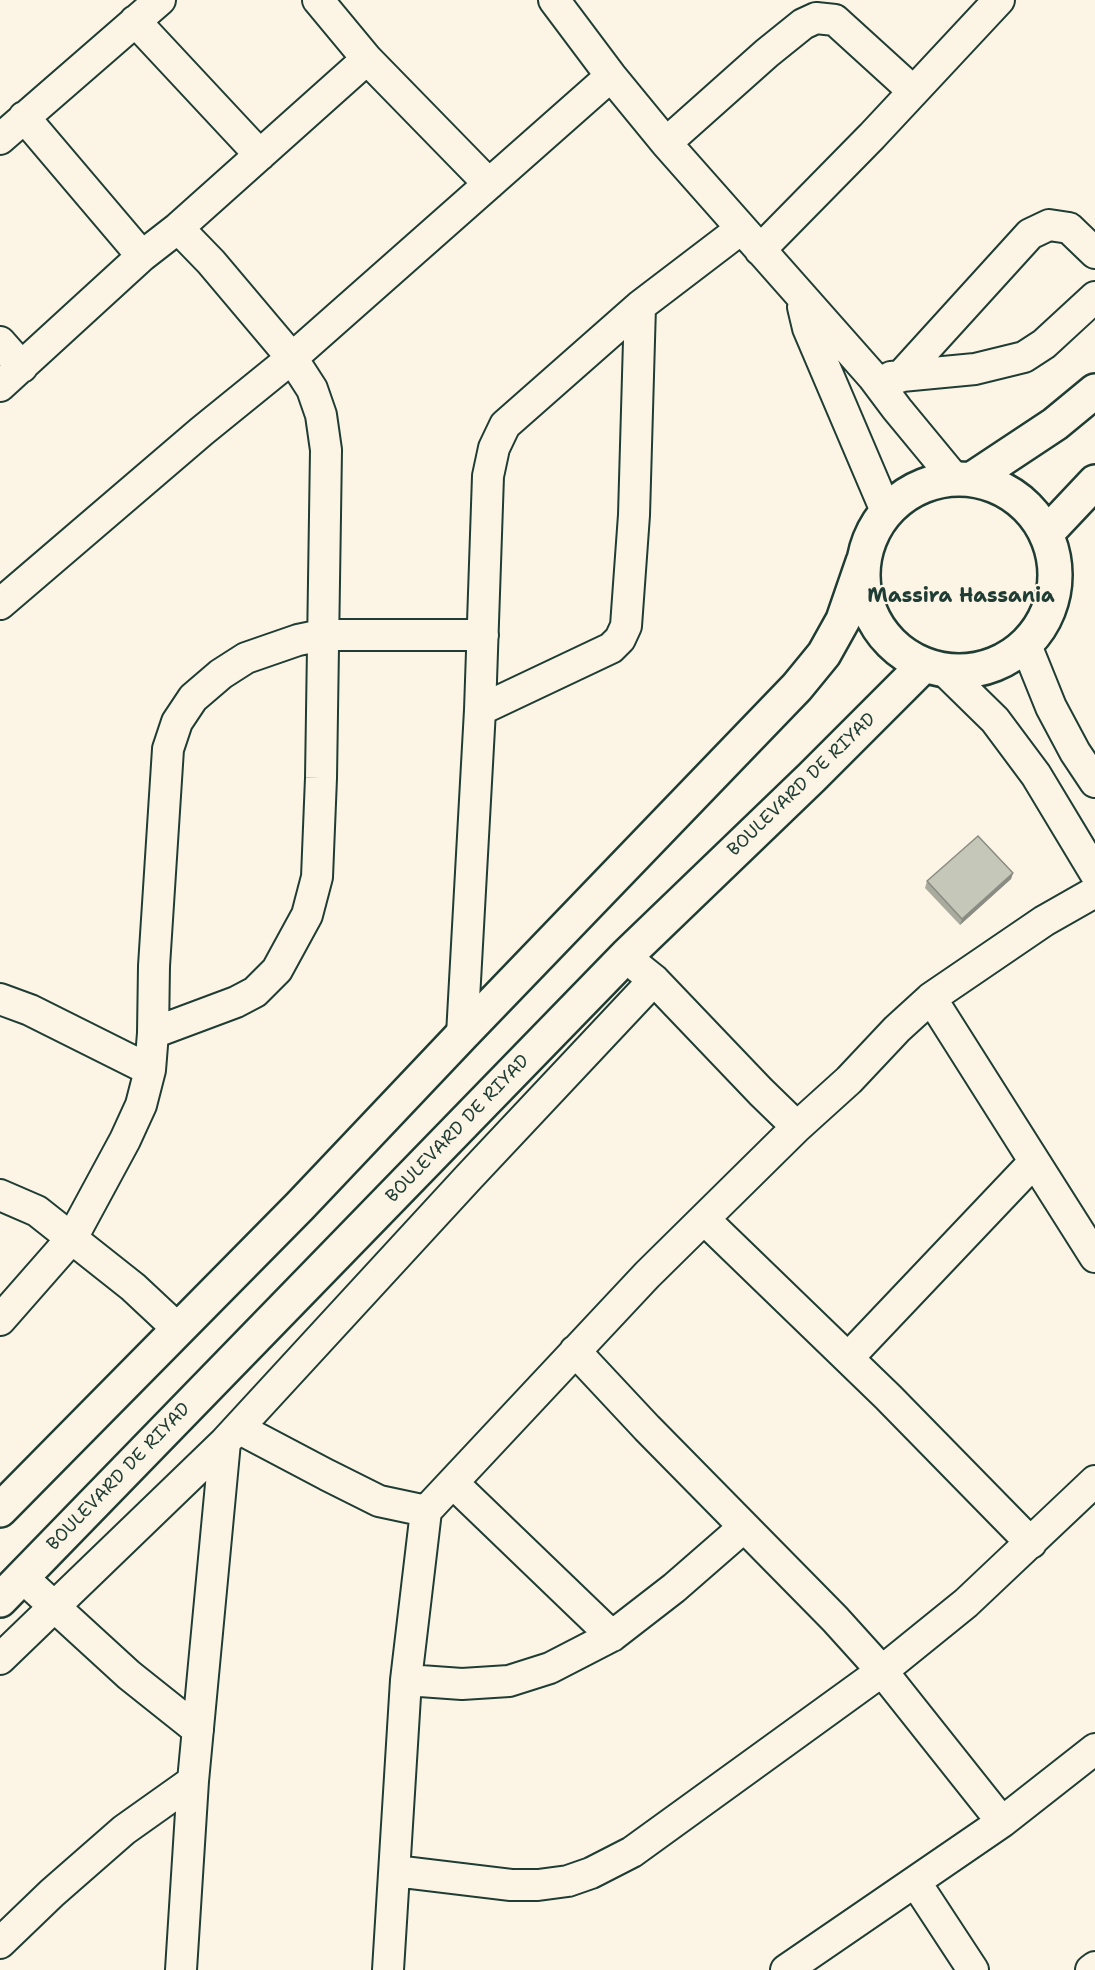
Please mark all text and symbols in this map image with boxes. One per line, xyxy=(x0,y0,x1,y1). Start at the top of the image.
district label: Massira Hassania xyxy=(867,585,1055,609)
street label: BOULEVARD DE RIYAD xyxy=(724,709,880,861)
street label: BOULEVARD DE RIYAD xyxy=(382,1051,534,1207)
street label: BOULEVARD DE RIYAD xyxy=(43,1399,195,1555)

